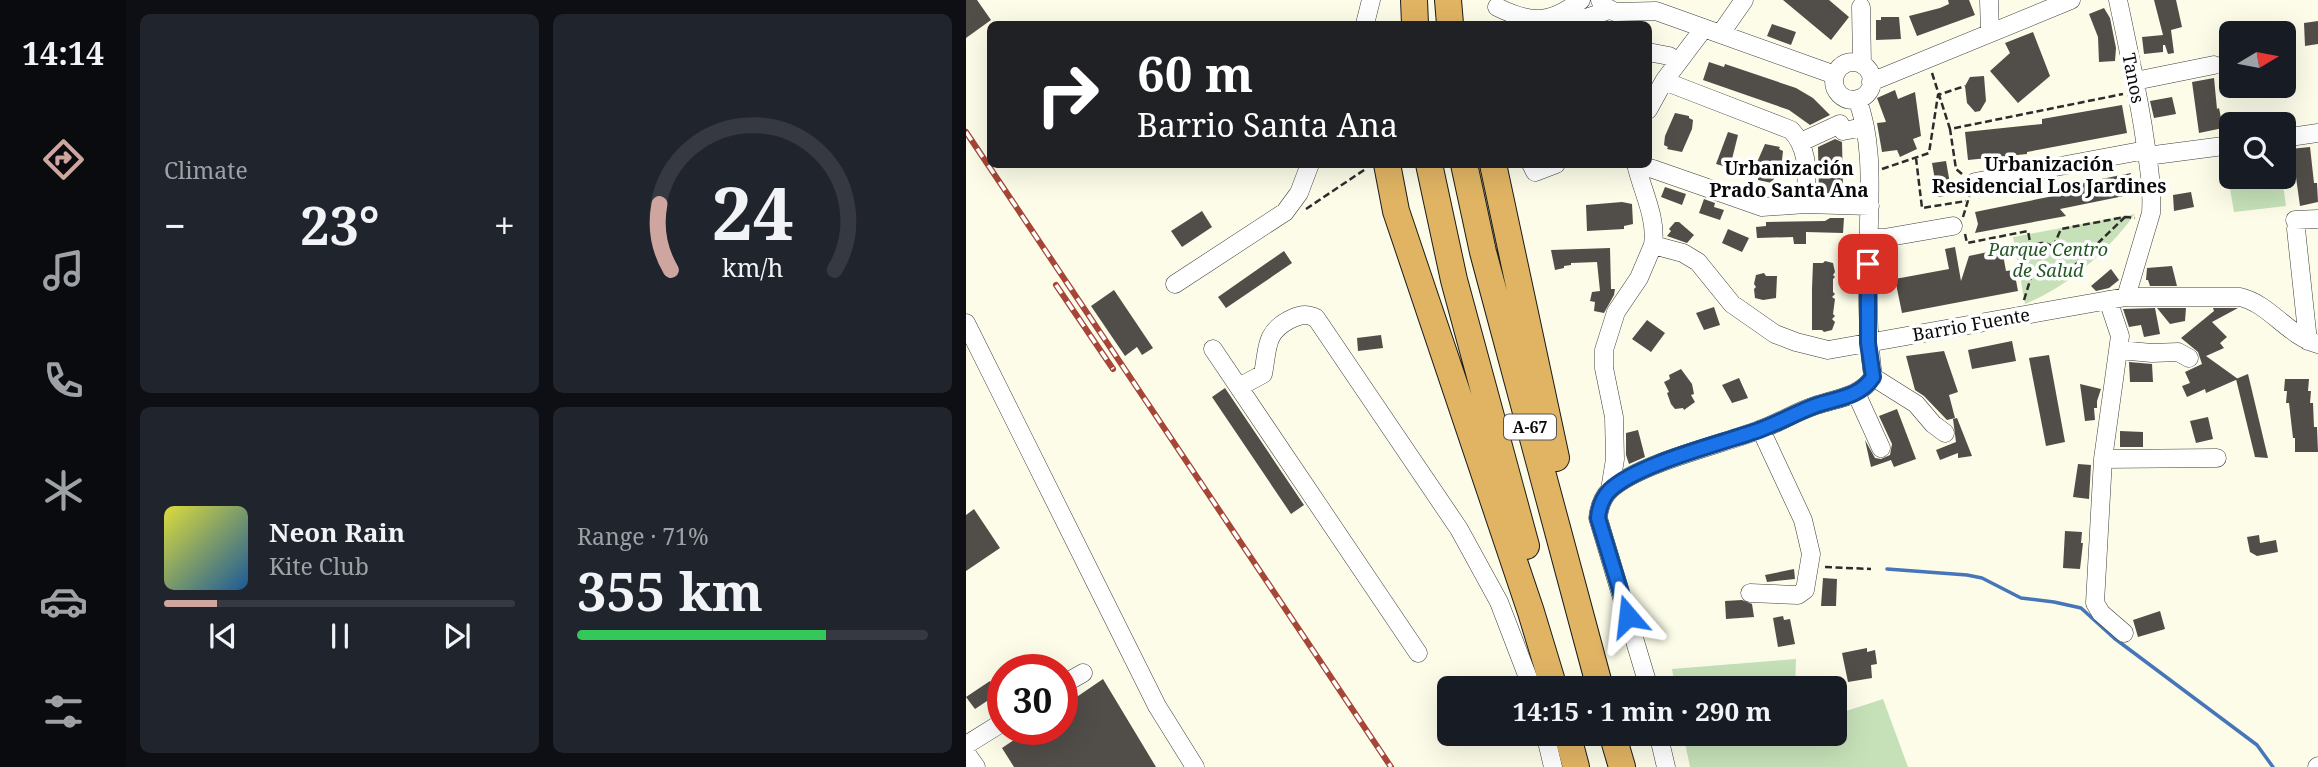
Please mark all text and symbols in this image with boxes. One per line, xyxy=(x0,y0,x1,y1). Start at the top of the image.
north arrow xyxy=(2219,21,2296,98)
map controls xyxy=(2219,21,2296,189)
text: 14:14 xyxy=(22,31,104,74)
text: 60 m xyxy=(1137,40,1253,106)
icon: right xyxy=(1022,49,1113,140)
street label: Tanos xyxy=(2117,51,2151,105)
text: Barrio Santa Ana xyxy=(1137,103,1398,146)
button: search xyxy=(2219,112,2296,189)
icon: directions xyxy=(39,135,88,184)
district label: Urbanización Residencial Los Jardines xyxy=(1932,151,2166,199)
text: Climate xyxy=(164,154,248,186)
district label: Urbanización Prado Santa Ana xyxy=(1709,155,1869,203)
text: 24 xyxy=(711,162,794,261)
text: 23° xyxy=(300,189,380,260)
text: − xyxy=(164,199,186,251)
text: + xyxy=(494,199,515,251)
pin xyxy=(1838,234,1898,294)
park label: Parque Centro de Salud xyxy=(1987,237,2108,282)
icon: arrive xyxy=(1849,245,1887,283)
icon: music xyxy=(39,246,88,295)
text: km/h xyxy=(722,249,783,283)
street label: Barrio Fuente xyxy=(1910,302,2032,346)
icon: phone xyxy=(39,356,88,405)
road number: A-67 xyxy=(1504,414,1556,440)
icon: climate xyxy=(39,466,88,515)
text: Neon Rain xyxy=(269,514,405,550)
text: Range · 71% xyxy=(577,520,709,552)
text: Kite Club xyxy=(269,550,369,582)
text: 355 km xyxy=(577,555,763,626)
icon: car xyxy=(39,577,88,626)
position arrow xyxy=(1591,579,1665,653)
icon: previous xyxy=(204,617,242,655)
icon: pause xyxy=(321,617,359,655)
icon: next xyxy=(438,617,476,655)
speed limit sign: 30 xyxy=(987,654,1078,745)
icon: filters xyxy=(39,687,88,736)
text: 14:15 · 1 min · 290 m xyxy=(1512,693,1772,729)

